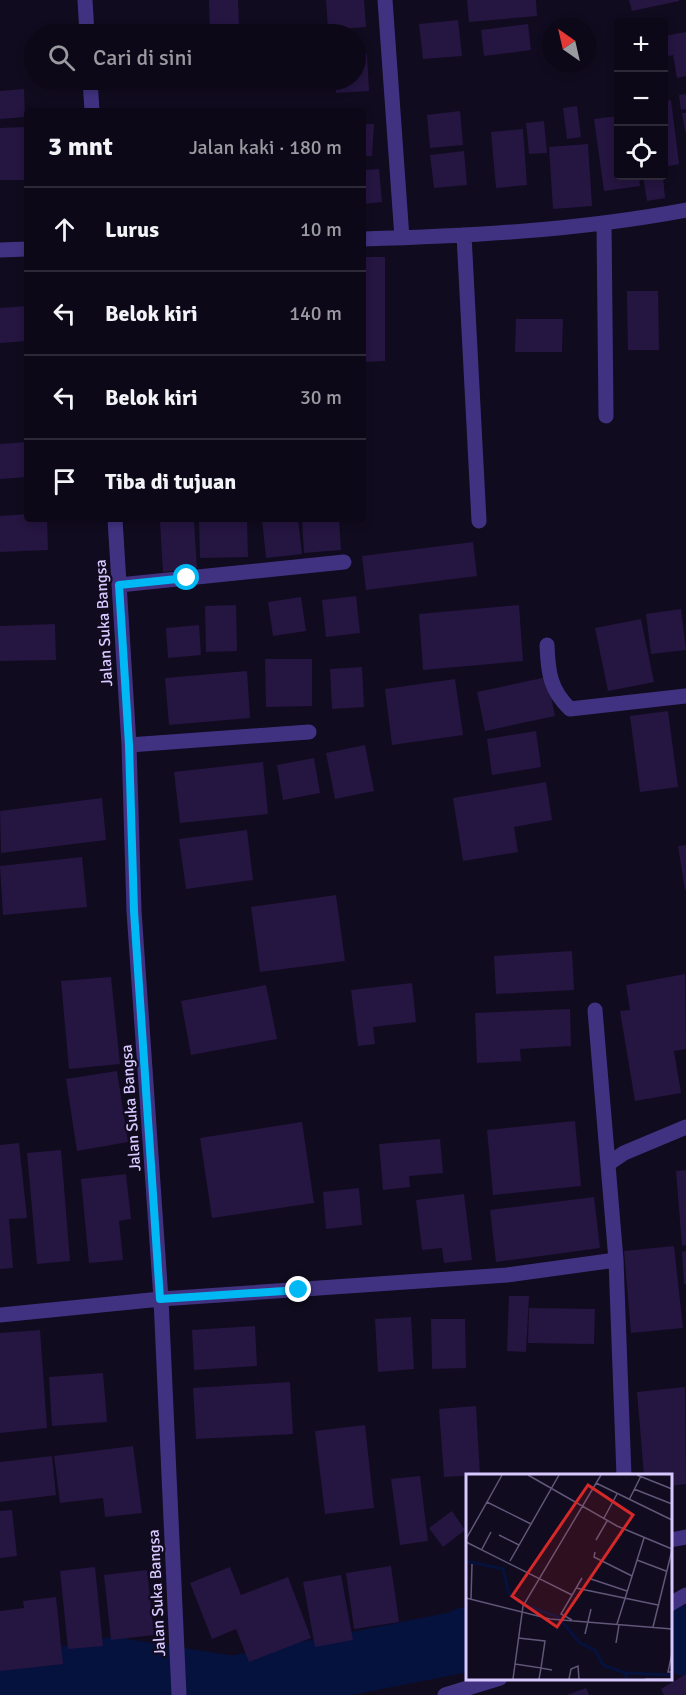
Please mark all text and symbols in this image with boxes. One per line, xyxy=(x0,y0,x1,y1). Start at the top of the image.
north arrow xyxy=(542,18,596,72)
map controls xyxy=(614,18,668,180)
button: + xyxy=(614,18,668,72)
search box xyxy=(24,24,366,90)
icon: search xyxy=(45,41,78,74)
text: Cari di sini xyxy=(93,44,193,71)
button: − xyxy=(614,72,668,126)
button: locate xyxy=(614,126,668,180)
text: 3 mnt xyxy=(48,131,113,163)
text: Jalan kaki · 180 m xyxy=(189,135,342,160)
icon: ahead xyxy=(48,213,81,246)
text: Lurus xyxy=(105,216,159,243)
text: 10 m xyxy=(300,217,342,242)
icon: left xyxy=(48,297,81,330)
text: Belok kiri xyxy=(105,300,198,327)
text: 140 m xyxy=(289,301,342,326)
icon: left xyxy=(48,381,81,414)
text: Belok kiri xyxy=(105,384,198,411)
text: 30 m xyxy=(300,385,342,410)
icon: arrive xyxy=(48,465,81,498)
text: Tiba di tujuan xyxy=(105,468,236,495)
street label: Jalan Suka Bangsa xyxy=(91,559,117,687)
route start xyxy=(173,564,199,590)
street label: Jalan Suka Bangsa xyxy=(117,1044,145,1172)
route end xyxy=(285,1276,311,1302)
inset map xyxy=(466,1474,671,1680)
street label: Jalan Suka Bangsa xyxy=(144,1529,170,1657)

